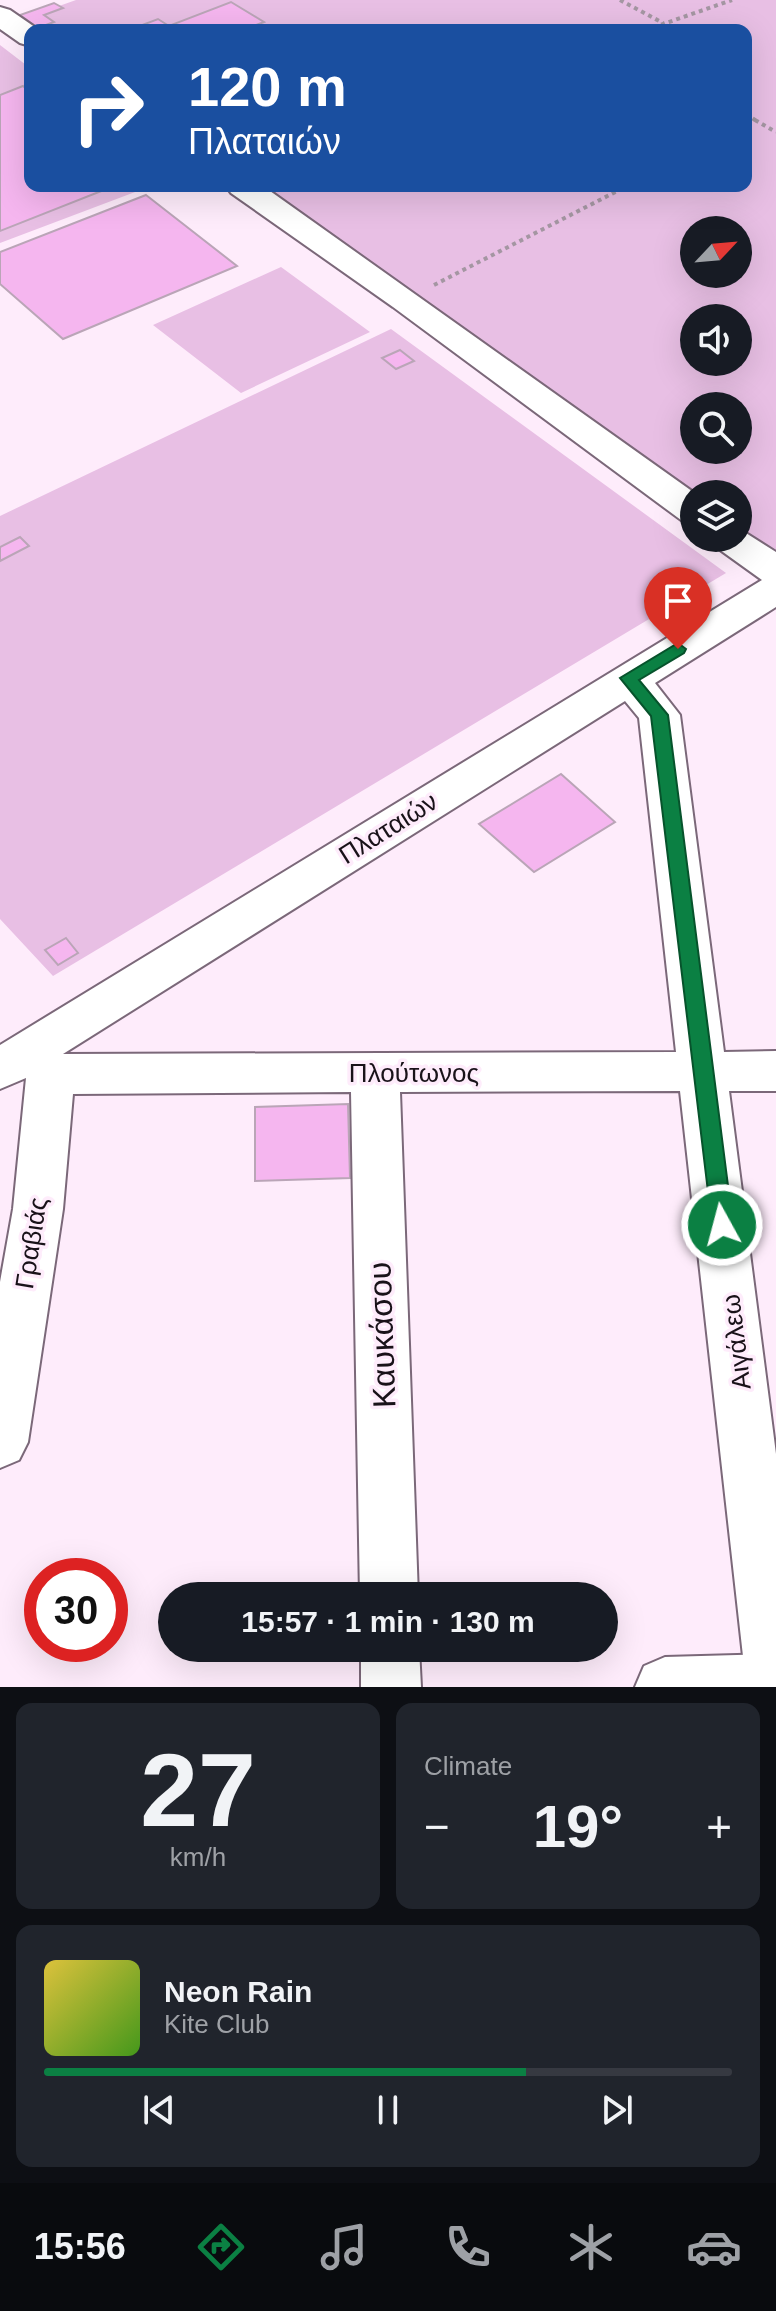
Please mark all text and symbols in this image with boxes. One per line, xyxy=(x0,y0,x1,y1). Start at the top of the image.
text: 120 m xyxy=(188,55,347,118)
icon: right xyxy=(56,56,160,160)
text: Πλαταιών xyxy=(188,121,341,162)
north arrow xyxy=(680,216,752,288)
map controls xyxy=(680,216,752,552)
button: sound xyxy=(680,304,752,376)
button: search xyxy=(680,392,752,464)
button: layers xyxy=(680,480,752,552)
pin xyxy=(644,567,712,649)
icon: arrive xyxy=(656,579,700,623)
street label: Πλαταιών xyxy=(333,786,443,870)
street label: Πλούτωνος xyxy=(349,1058,479,1088)
position arrow xyxy=(680,1183,764,1267)
street label: Γραβιάς xyxy=(9,1195,53,1291)
street label: Καυκάσου xyxy=(361,1261,403,1409)
street label: Αιγάλεω xyxy=(715,1293,757,1391)
speed limit sign: 30 xyxy=(24,1558,128,1662)
text: 15:57 · 1 min · 130 m xyxy=(241,1605,535,1638)
text: 27 xyxy=(140,1732,256,1848)
text: Climate xyxy=(424,1751,512,1781)
text: 19° xyxy=(533,1793,623,1860)
text: − xyxy=(424,1802,450,1851)
text: + xyxy=(706,1802,732,1851)
text: km/h xyxy=(170,1842,226,1872)
text: Neon Rain xyxy=(164,1975,312,2008)
text: Kite Club xyxy=(164,2009,270,2039)
icon: previous xyxy=(137,2088,181,2132)
icon: pause xyxy=(366,2088,410,2132)
icon: next xyxy=(595,2088,639,2132)
icon: directions xyxy=(193,2219,249,2275)
icon: music xyxy=(316,2219,372,2275)
icon: phone xyxy=(440,2219,496,2275)
icon: climate xyxy=(563,2219,619,2275)
icon: car xyxy=(686,2219,742,2275)
text: 15:56 xyxy=(34,2226,126,2267)

